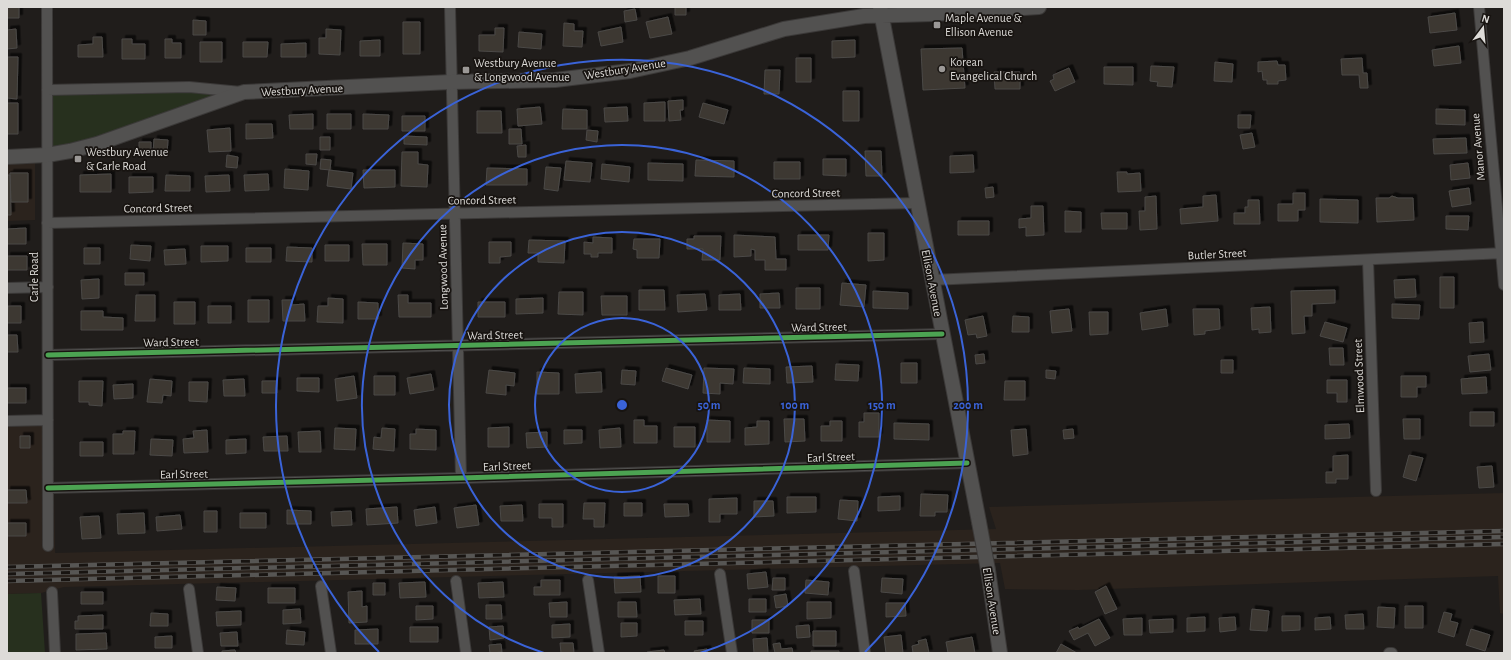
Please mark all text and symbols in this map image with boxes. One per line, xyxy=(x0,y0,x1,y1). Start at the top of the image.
north arrow xyxy=(1463,8,1503,48)
place label: Maple Avenue & Ellison Avenue xyxy=(945,12,1022,38)
text: N xyxy=(1480,13,1491,25)
marker: Maple Avenue & Ellison Avenue xyxy=(932,20,942,30)
place label: Korean Evangelical Church xyxy=(950,56,1037,82)
place label: Westbury Avenue & Longwood Avenue xyxy=(474,57,570,83)
street label: Westbury Avenue xyxy=(583,57,667,82)
marker: Korean Evangelical Church xyxy=(937,64,947,74)
marker: Westbury Avenue & Longwood Avenue xyxy=(461,65,471,75)
street label: Westbury Avenue xyxy=(261,82,343,99)
street label: Manor Avenue xyxy=(1469,113,1487,181)
place label: Westbury Avenue & Carle Road xyxy=(86,146,168,172)
marker: Westbury Avenue & Carle Road xyxy=(73,154,83,164)
street label: Concord Street xyxy=(772,186,841,200)
street label: Concord Street xyxy=(448,193,517,207)
street label: Concord Street xyxy=(124,201,193,215)
street label: Longwood Avenue xyxy=(436,224,450,310)
street label: Butler Street xyxy=(1187,246,1247,262)
street label: Ellison Avenue xyxy=(920,248,944,318)
street label: Carle Road xyxy=(28,252,40,302)
street label: Ward Street xyxy=(791,321,847,333)
street label: Ward Street xyxy=(467,329,523,341)
street label: Ward Street xyxy=(143,336,199,348)
street label: Elmwood Street xyxy=(1352,339,1366,413)
centre of rings xyxy=(615,398,629,412)
text: 50 m xyxy=(698,399,721,411)
text: 100 m xyxy=(781,399,809,411)
text: 150 m xyxy=(868,399,896,411)
text: 200 m xyxy=(953,399,983,411)
street label: Earl Street xyxy=(807,450,855,464)
street label: Earl Street xyxy=(483,459,531,473)
street label: Earl Street xyxy=(160,468,208,480)
street label: Ellison Avenue xyxy=(981,566,1003,636)

